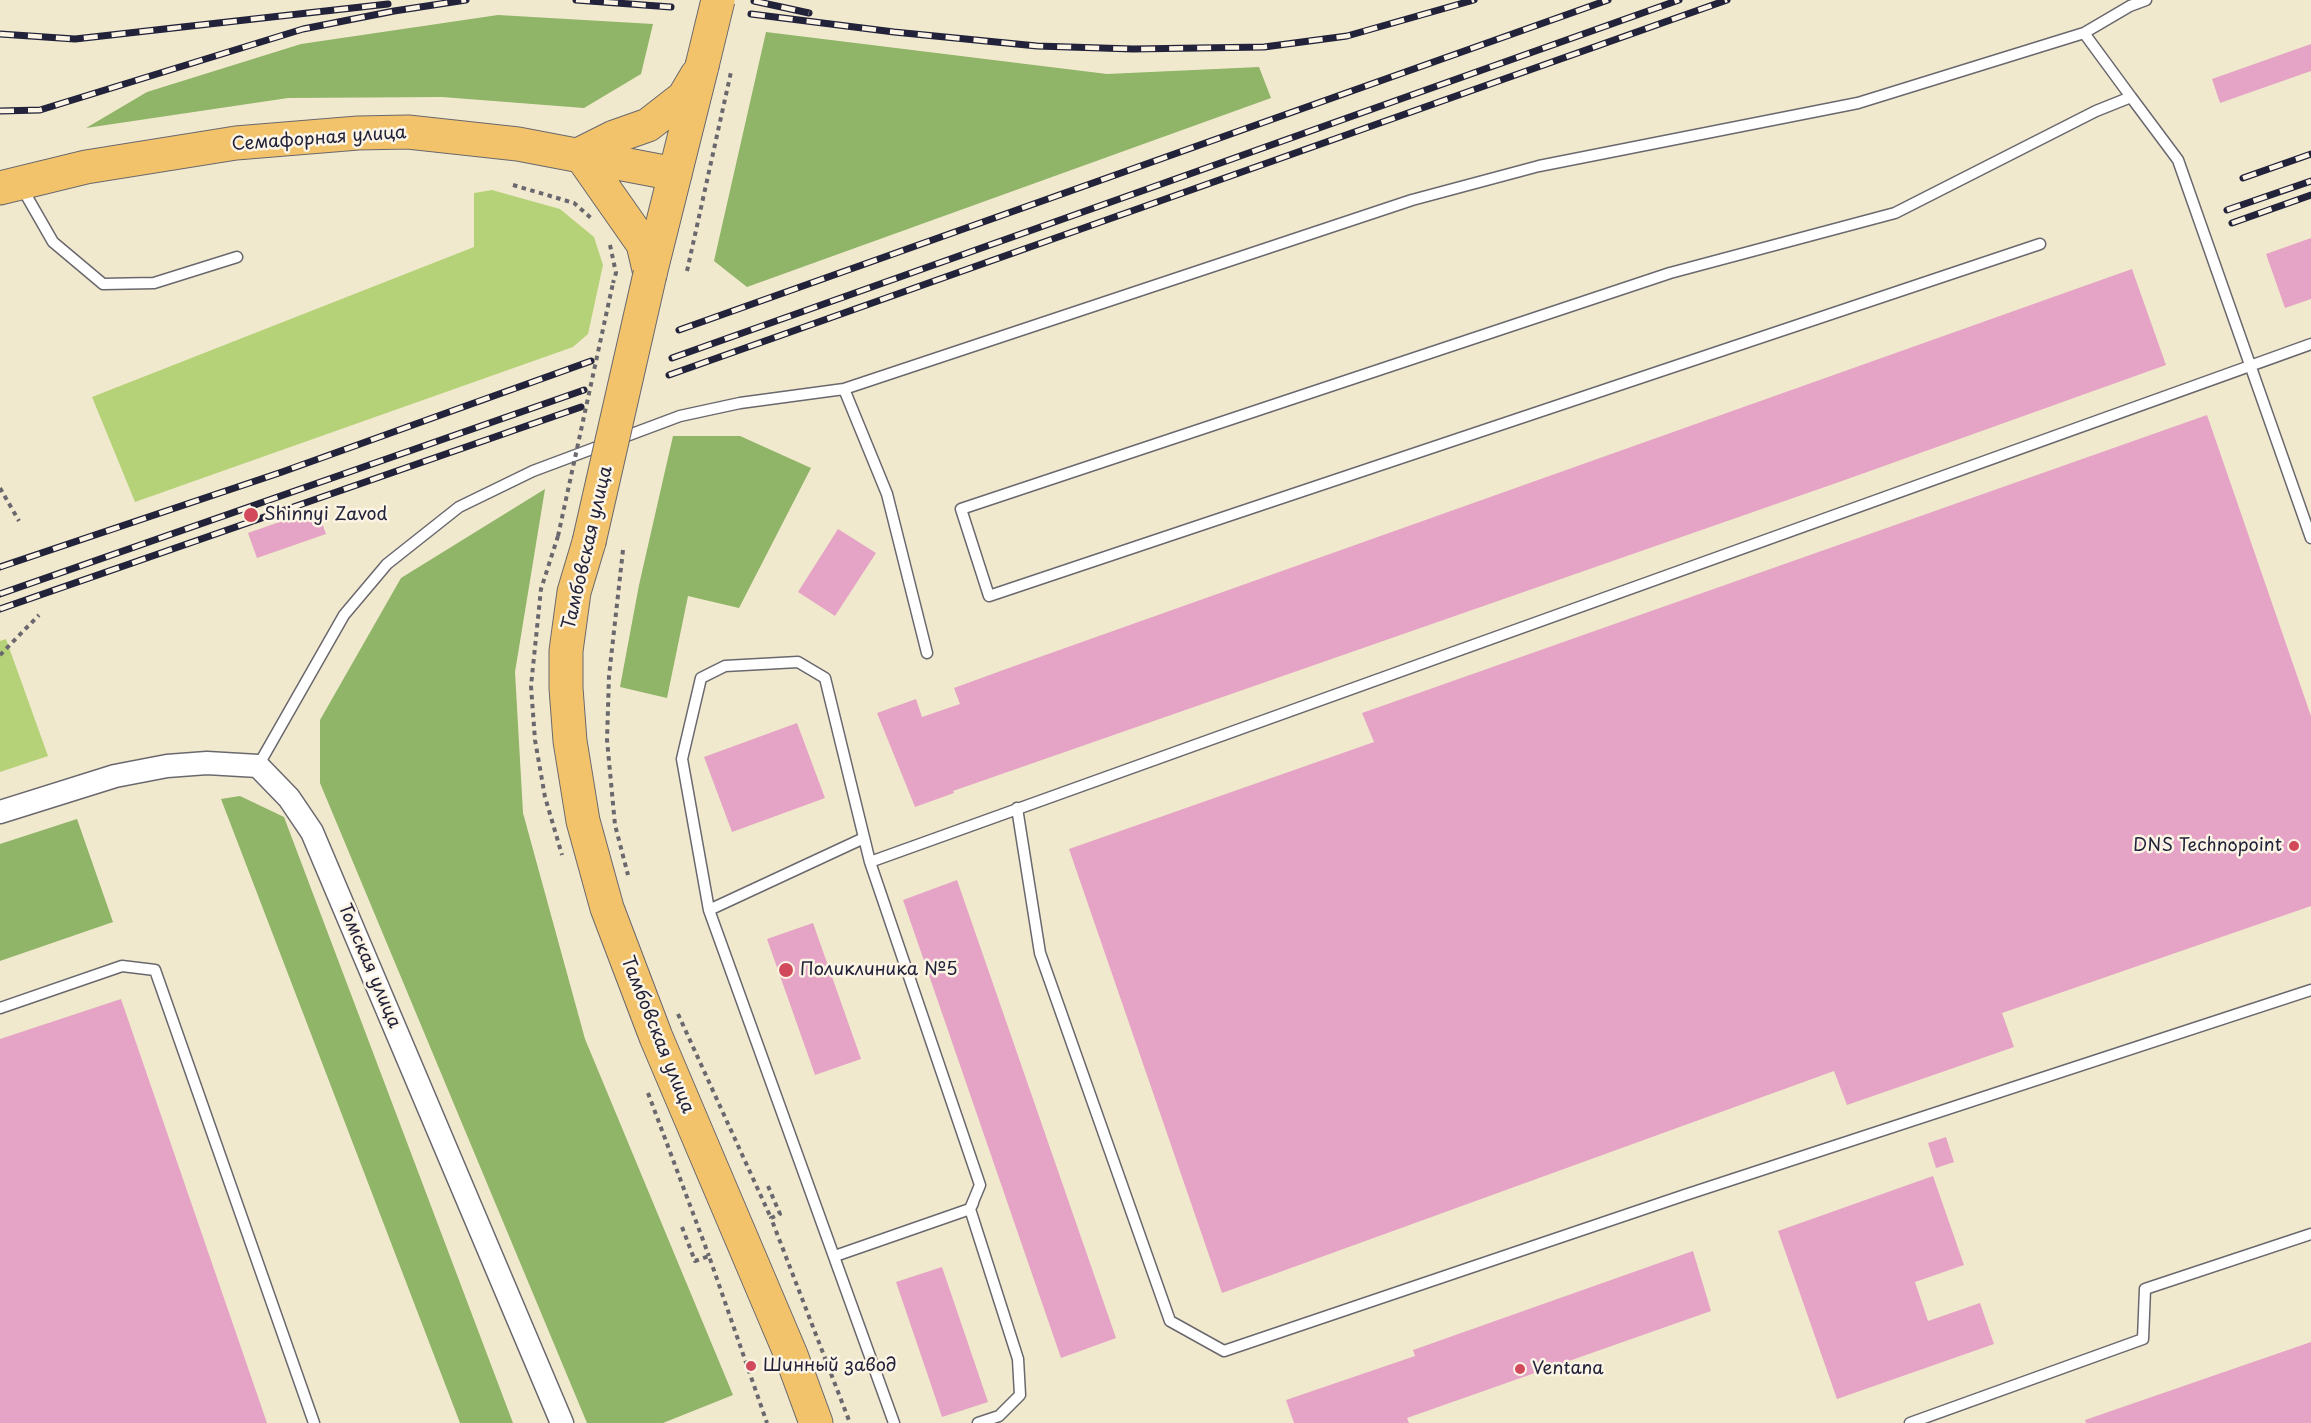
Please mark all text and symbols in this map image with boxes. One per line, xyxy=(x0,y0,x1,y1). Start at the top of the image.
street label: Семафорная улица xyxy=(231,122,407,156)
street label: Тамбовская улица xyxy=(559,464,617,632)
place label: Shinnyi Zavod xyxy=(264,504,388,526)
marker: Shinnyi Zavod xyxy=(242,506,260,524)
place label: DNS Technopoint xyxy=(2133,835,2282,857)
marker: DNS Technopoint xyxy=(2287,839,2301,853)
street label: Томская улица xyxy=(333,901,405,1031)
street label: Тамбовская улица xyxy=(616,953,698,1117)
place label: Поликлиника №5 xyxy=(800,959,958,981)
marker: Поликлиника №5 xyxy=(777,961,795,979)
place label: Шинный завод xyxy=(763,1355,896,1377)
place label: Ventana xyxy=(1532,1358,1604,1380)
marker: Шинный завод xyxy=(744,1359,758,1373)
marker: Ventana xyxy=(1513,1362,1527,1376)

